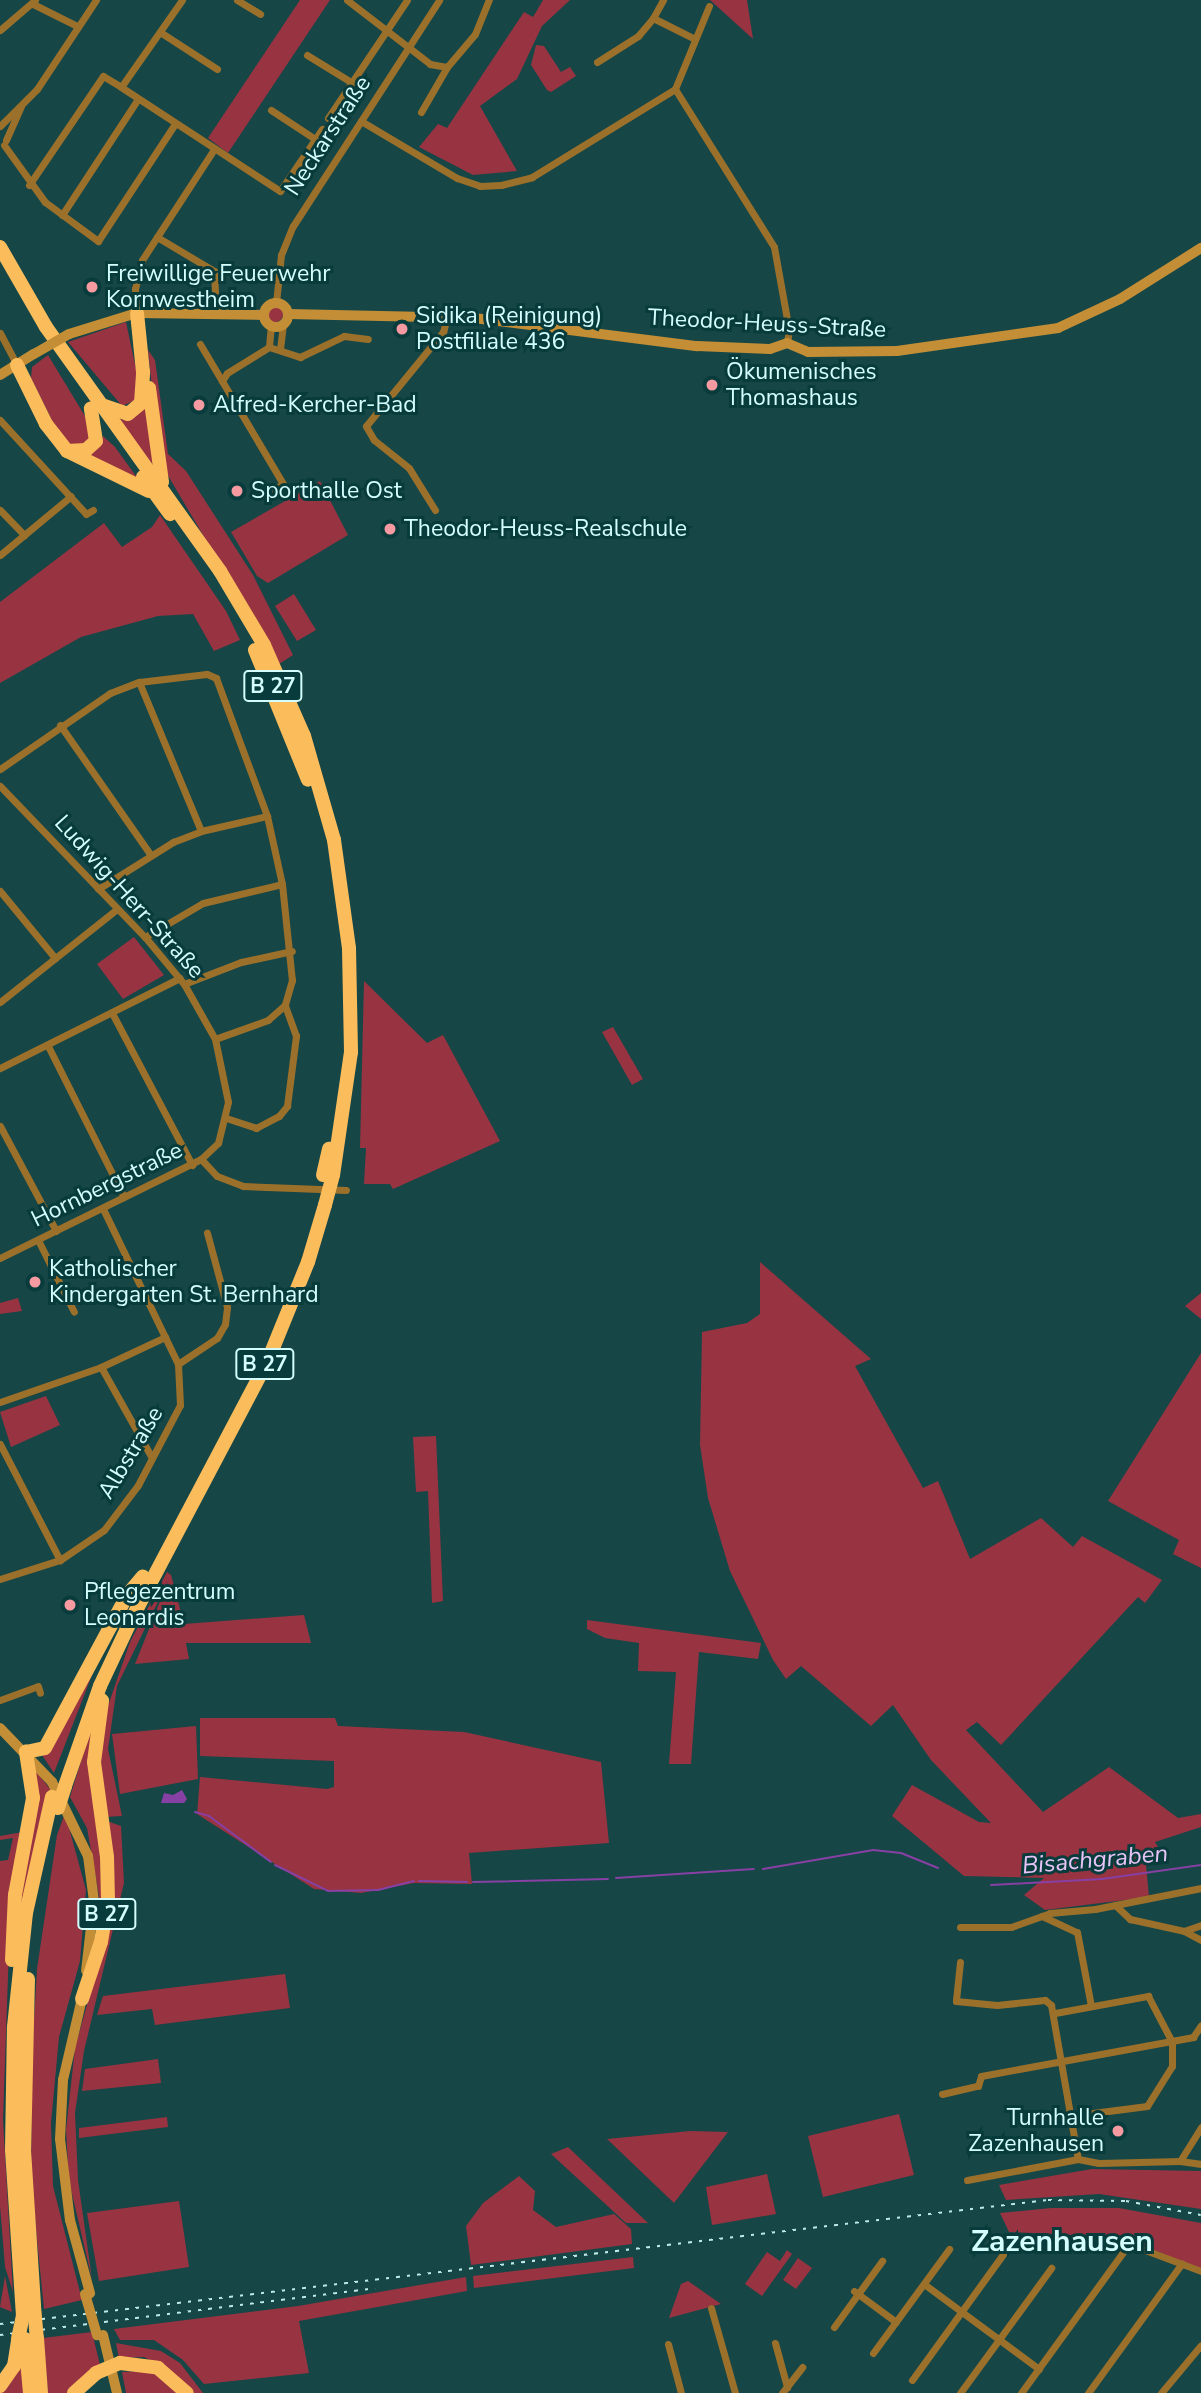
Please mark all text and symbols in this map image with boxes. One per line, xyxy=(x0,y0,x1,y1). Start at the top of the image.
street label: Neckarstraße xyxy=(279,71,377,201)
place label: Freiwillige Feuerwehr Kornwestheim xyxy=(106,260,330,314)
marker: Freiwillige Feuerwehr Kornwestheim xyxy=(84,279,100,295)
place label: Sidika (Reinigung) Postfiliale 436 xyxy=(416,302,602,356)
street label: Theodor-Heuss-Straße xyxy=(647,304,887,344)
marker: Sidika (Reinigung) Postfiliale 436 xyxy=(394,321,410,337)
place label: Ökumenisches Thomashaus xyxy=(726,358,876,412)
marker: Ökumenisches Thomashaus xyxy=(704,377,720,393)
place label: Alfred-Kercher-Bad xyxy=(213,391,417,419)
marker: Alfred-Kercher-Bad xyxy=(191,397,207,413)
place label: Sporthalle Ost xyxy=(251,477,402,505)
marker: Sporthalle Ost xyxy=(229,483,245,499)
place label: Theodor-Heuss-Realschule xyxy=(404,515,687,543)
marker: Theodor-Heuss-Realschule xyxy=(382,521,398,537)
road number: B 27 xyxy=(243,668,303,704)
street label: Ludwig-Herr-Straße xyxy=(48,810,210,984)
street label: Hornbergstraße xyxy=(27,1137,187,1233)
place label: Katholischer Kindergarten St. Bernhard xyxy=(49,1255,319,1309)
marker: Katholischer Kindergarten St. Bernhard xyxy=(27,1274,43,1290)
road number: B 27 xyxy=(235,1346,295,1382)
street label: Albstraße xyxy=(93,1402,169,1504)
place label: Pflegezentrum Leonardis xyxy=(84,1578,235,1632)
marker: Pflegezentrum Leonardis xyxy=(62,1597,78,1613)
water label: Bisachgraben xyxy=(1021,1839,1169,1881)
road number: B 27 xyxy=(77,1896,137,1932)
place label: Turnhalle Zazenhausen xyxy=(968,2104,1104,2158)
marker: Turnhalle Zazenhausen xyxy=(1110,2123,1126,2139)
district label: Zazenhausen xyxy=(971,2224,1153,2260)

